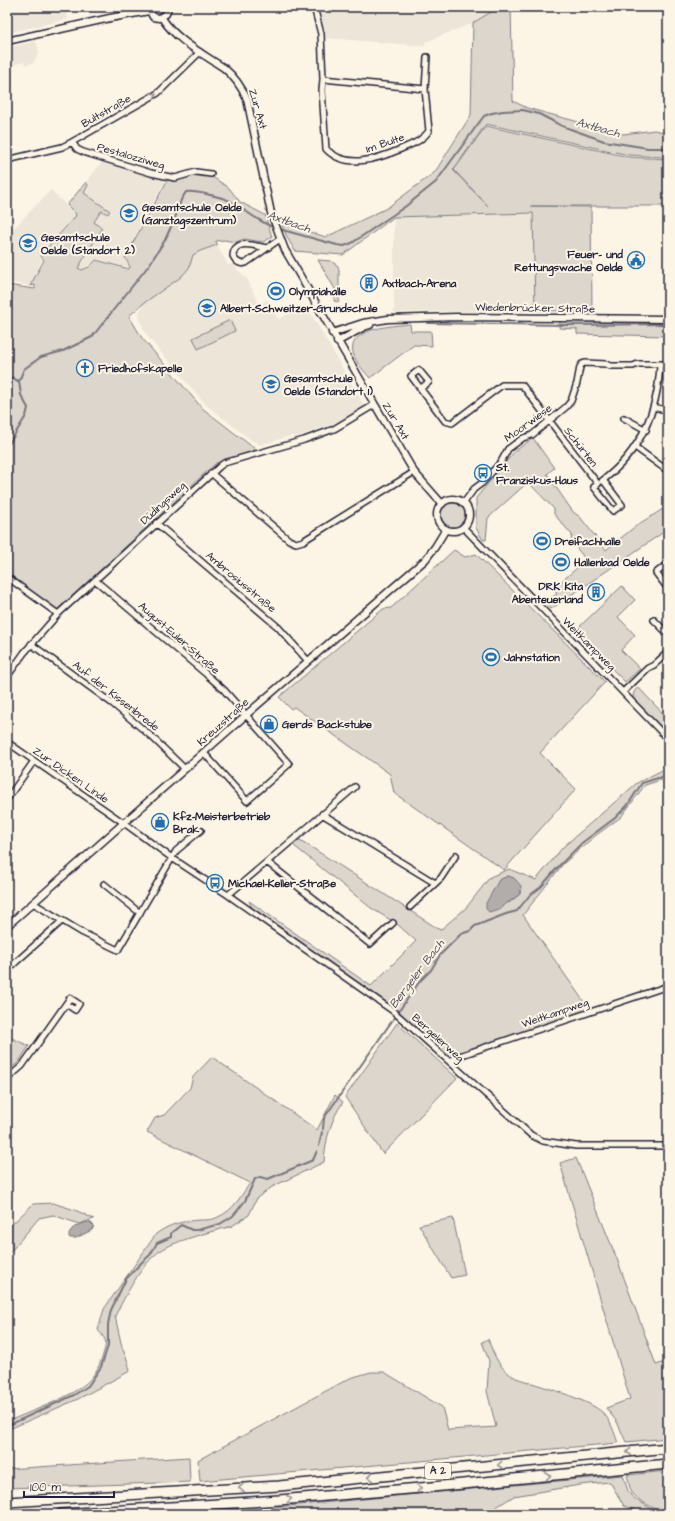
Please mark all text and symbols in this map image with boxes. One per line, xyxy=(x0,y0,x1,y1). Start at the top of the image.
street label: Zur Axt xyxy=(245,87,271,131)
street label: Bultstraße xyxy=(78,91,134,131)
one-way arrow xyxy=(150,93,157,100)
water label: Axtbach xyxy=(574,114,623,143)
street label: Im Bulte xyxy=(364,129,406,157)
street label: Pestalozziweg xyxy=(95,139,167,174)
place label: Gesamtschule Oelde (Ganztagszentrum) xyxy=(141,200,242,230)
school or university icon: Gesamtschule Oelde (Ganztagszentrum) xyxy=(119,203,139,223)
water label: Axtbach xyxy=(265,207,314,238)
place label: Gesamtschule Oelde (Standort 2) xyxy=(41,230,135,258)
school or university icon: Gesamtschule Oelde (Standort 2) xyxy=(18,233,38,253)
place label: Feuer- und Rettungswache Oelde xyxy=(514,247,623,277)
public building icon: Feuer- und Rettungswache Oelde xyxy=(626,250,646,270)
building icon: Axtbach-Arena xyxy=(359,273,379,293)
place label: Axtbach-Arena xyxy=(382,276,457,291)
sports icon: Olympiahalle xyxy=(266,281,286,301)
place label: Olympiahalle xyxy=(289,284,347,301)
school or university icon: Albert-Schweitzer-Grundschule xyxy=(197,298,217,318)
street label: Wiedenbrücker Straße xyxy=(475,299,595,317)
place label: Albert-Schweitzer-Grundschule xyxy=(220,301,378,316)
church icon: Friedhofskapelle xyxy=(75,358,95,378)
place label: Friedhofskapelle xyxy=(98,361,183,377)
place label: Gesamtschule Oelde (Standort 1) xyxy=(284,371,373,399)
school or university icon: Gesamtschule Oelde (Standort 1) xyxy=(261,374,281,394)
street label: Zur Axt xyxy=(379,399,413,443)
street label: Moorwiese xyxy=(501,401,555,445)
street label: Schürten xyxy=(561,424,602,471)
place label: St. Franziskus-Haus xyxy=(495,460,579,488)
bus stop icon: St. Franziskus-Haus xyxy=(473,463,493,483)
street label: Düdingsweg xyxy=(137,478,190,529)
sports icon: Dreifachhalle xyxy=(532,531,552,551)
place label: Dreifachhalle xyxy=(555,534,621,549)
street label: Ambrosiusstraße xyxy=(203,548,279,616)
sports icon: Hallenbad Oelde xyxy=(551,552,571,572)
place label: Hallenbad Oelde xyxy=(573,555,650,570)
place label: DRK Kita Abenteuerland xyxy=(512,579,583,607)
building icon: DRK Kita Abenteuerland xyxy=(586,582,606,602)
street label: August-Euler-Straße xyxy=(134,598,223,678)
street label: Weitkampweg xyxy=(558,614,619,675)
sports icon: Jahnstation xyxy=(481,647,501,667)
place label: Jahnstation xyxy=(503,650,560,665)
street label: Auf der Kissenbrede xyxy=(70,657,163,735)
street label: Kreuzstraße xyxy=(194,695,252,749)
shop icon: Gerds Backstube xyxy=(259,714,279,734)
place label: Gerds Backstube xyxy=(282,717,372,732)
street label: Zur Dicken Linde xyxy=(30,743,112,807)
place label: Kfz-Meisterbetrieb Brak xyxy=(173,809,271,837)
shop icon: Kfz-Meisterbetrieb Brak xyxy=(150,812,170,832)
bus stop icon: Michael-Keller-Straße xyxy=(205,873,225,893)
place label: Michael-Keller-Straße xyxy=(228,876,336,891)
water label: Bergeler Bach xyxy=(385,935,450,1013)
street label: Weitkampweg xyxy=(519,994,591,1032)
street label: Bergelerweg xyxy=(408,1010,468,1067)
one-way arrow xyxy=(626,1448,632,1457)
one-way arrow xyxy=(497,1460,503,1469)
road number: A 2 xyxy=(425,1463,451,1479)
one-way arrow xyxy=(545,1471,551,1480)
scale bar xyxy=(24,1473,114,1499)
one-way arrow xyxy=(367,1473,373,1482)
text: 100 m xyxy=(30,1479,61,1496)
one-way arrow xyxy=(238,1484,244,1493)
one-way arrow xyxy=(416,1484,422,1493)
one-way arrow xyxy=(286,1495,292,1504)

